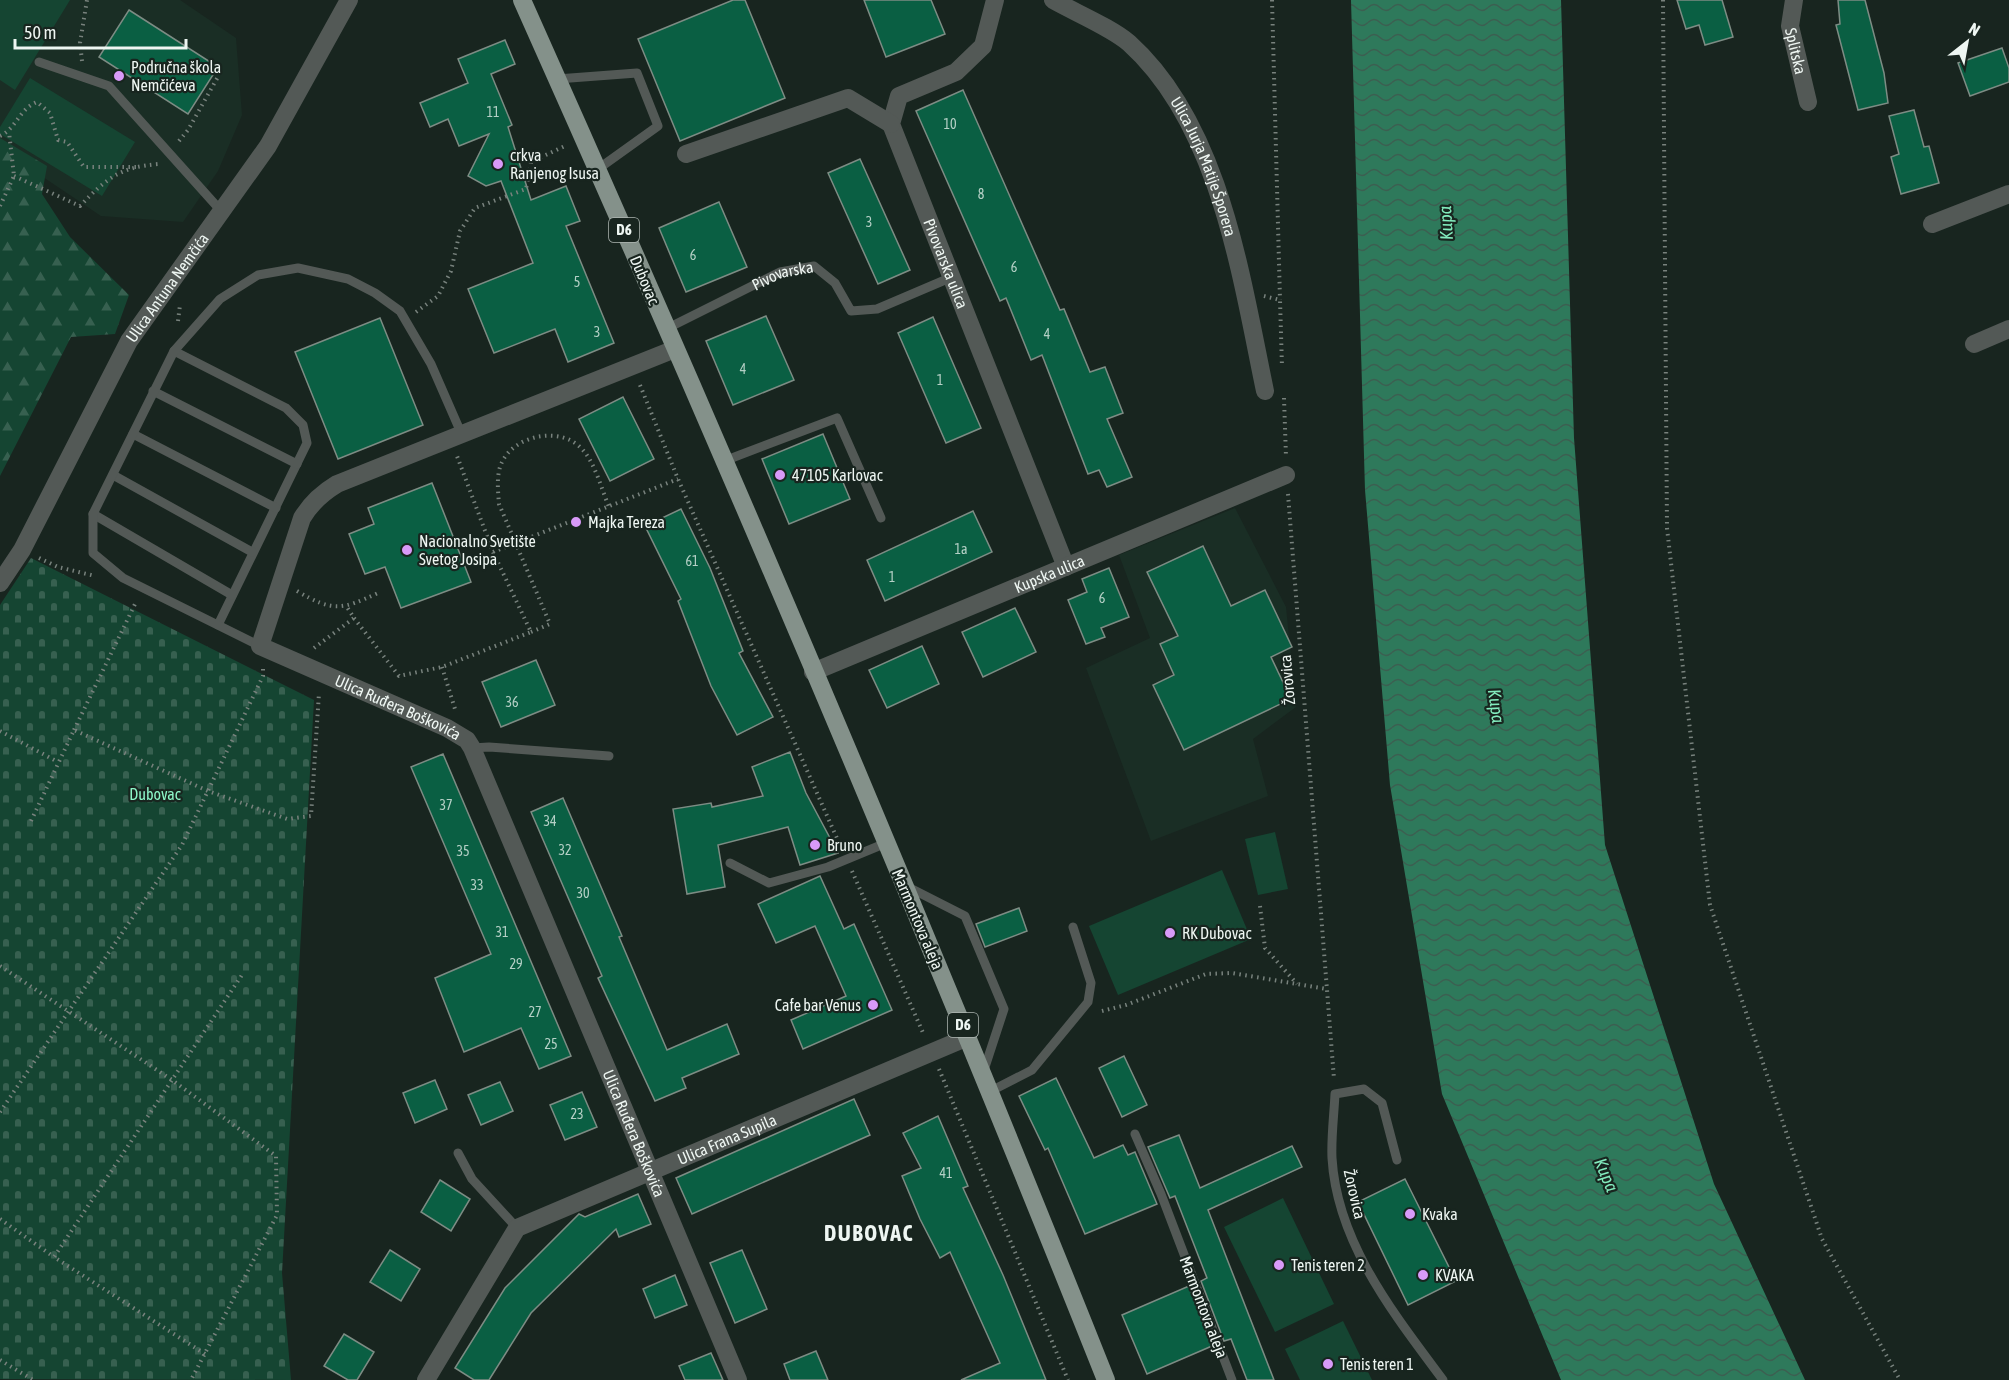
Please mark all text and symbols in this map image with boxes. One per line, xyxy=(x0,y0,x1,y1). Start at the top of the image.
scale bar xyxy=(15,12,186,50)
north arrow xyxy=(1937,12,1997,72)
text: N xyxy=(1966,19,1983,39)
text: 50 m xyxy=(24,22,56,43)
street label: Splitska xyxy=(1782,26,1810,76)
place label: Područna škola Nemčićeva xyxy=(131,58,221,94)
marker: Područna škola Nemčićeva xyxy=(112,69,126,83)
street label: Ulica Jurja Matije Šporera xyxy=(1167,93,1240,238)
house number: 11 xyxy=(486,104,500,120)
house number: 10 xyxy=(943,116,957,132)
place label: crkva Ranjenog Isusa xyxy=(510,146,599,183)
marker: crkva Ranjenog Isusa xyxy=(491,157,505,171)
house number: 8 xyxy=(978,186,985,202)
water label: Kupa xyxy=(1434,205,1457,241)
house number: 3 xyxy=(866,214,872,230)
street label: Pivovarska ulica xyxy=(920,216,972,311)
road number: D6 xyxy=(609,218,639,242)
street label: Ulica Antuna Nemčića xyxy=(122,230,212,346)
house number: 6 xyxy=(690,247,697,263)
street label: Dubovac xyxy=(627,253,663,307)
street label: Pivovarska xyxy=(749,257,815,294)
house number: 6 xyxy=(1011,259,1018,275)
house number: 5 xyxy=(574,274,580,290)
house number: 3 xyxy=(594,324,600,340)
house number: 4 xyxy=(1044,326,1051,342)
house number: 4 xyxy=(740,361,747,377)
house number: 1 xyxy=(937,372,943,388)
place label: 47105 Karlovac xyxy=(792,466,883,484)
marker: 47105 Karlovac xyxy=(773,468,787,482)
place label: Majka Tereza xyxy=(588,513,665,532)
marker: Majka Tereza xyxy=(569,515,583,529)
place label: Nacionalno Svetište Svetog Josipa xyxy=(419,532,536,569)
house number: 1a xyxy=(954,541,968,557)
marker: Nacionalno Svetište Svetog Josipa xyxy=(400,543,414,557)
street label: Kupska ulica xyxy=(1012,551,1087,596)
house number: 61 xyxy=(685,553,699,569)
house number: 1 xyxy=(889,569,895,585)
house number: 6 xyxy=(1099,590,1106,606)
street label: Žorovica xyxy=(1276,654,1298,706)
street label: Ulica Ruđera Boškovića xyxy=(332,671,464,743)
water label: Kupa xyxy=(1484,688,1509,725)
house number: 36 xyxy=(505,694,519,710)
park label: Dubovac xyxy=(129,785,181,803)
house number: 37 xyxy=(439,797,453,813)
house number: 34 xyxy=(543,813,557,829)
place label: Bruno xyxy=(827,836,862,854)
marker: Bruno xyxy=(808,838,822,852)
house number: 32 xyxy=(558,842,572,858)
house number: 35 xyxy=(456,843,470,859)
street label: Marmontova aleja xyxy=(888,866,947,972)
house number: 33 xyxy=(470,877,484,893)
house number: 30 xyxy=(576,885,590,901)
house number: 31 xyxy=(495,924,509,940)
place label: RK Dubovac xyxy=(1182,924,1252,942)
marker: RK Dubovac xyxy=(1163,926,1177,940)
house number: 29 xyxy=(509,956,523,972)
place label: Cafe bar Venus xyxy=(775,996,861,1014)
marker: Cafe bar Venus xyxy=(866,998,880,1012)
house number: 27 xyxy=(528,1004,542,1020)
road number: D6 xyxy=(948,1013,978,1037)
house number: 25 xyxy=(544,1036,558,1052)
street label: Ulica Ruđera Boškovića xyxy=(599,1067,669,1200)
house number: 23 xyxy=(570,1106,584,1122)
street label: Ulica Frana Supila xyxy=(675,1110,779,1168)
water label: Kupa xyxy=(1590,1155,1623,1195)
house number: 41 xyxy=(939,1165,953,1181)
street label: Žorovica xyxy=(1341,1167,1369,1221)
place label: Kvaka xyxy=(1422,1205,1458,1223)
marker: Kvaka xyxy=(1403,1207,1417,1221)
district label: DUBOVAC xyxy=(824,1220,914,1246)
street label: Marmontova aleja xyxy=(1175,1254,1232,1361)
place label: Tenis teren 2 xyxy=(1291,1256,1365,1274)
marker: Tenis teren 2 xyxy=(1272,1258,1286,1272)
place label: KVAKA xyxy=(1435,1266,1474,1284)
marker: KVAKA xyxy=(1416,1268,1430,1282)
place label: Tenis teren 1 xyxy=(1340,1355,1414,1373)
marker: Tenis teren 1 xyxy=(1321,1357,1335,1371)

